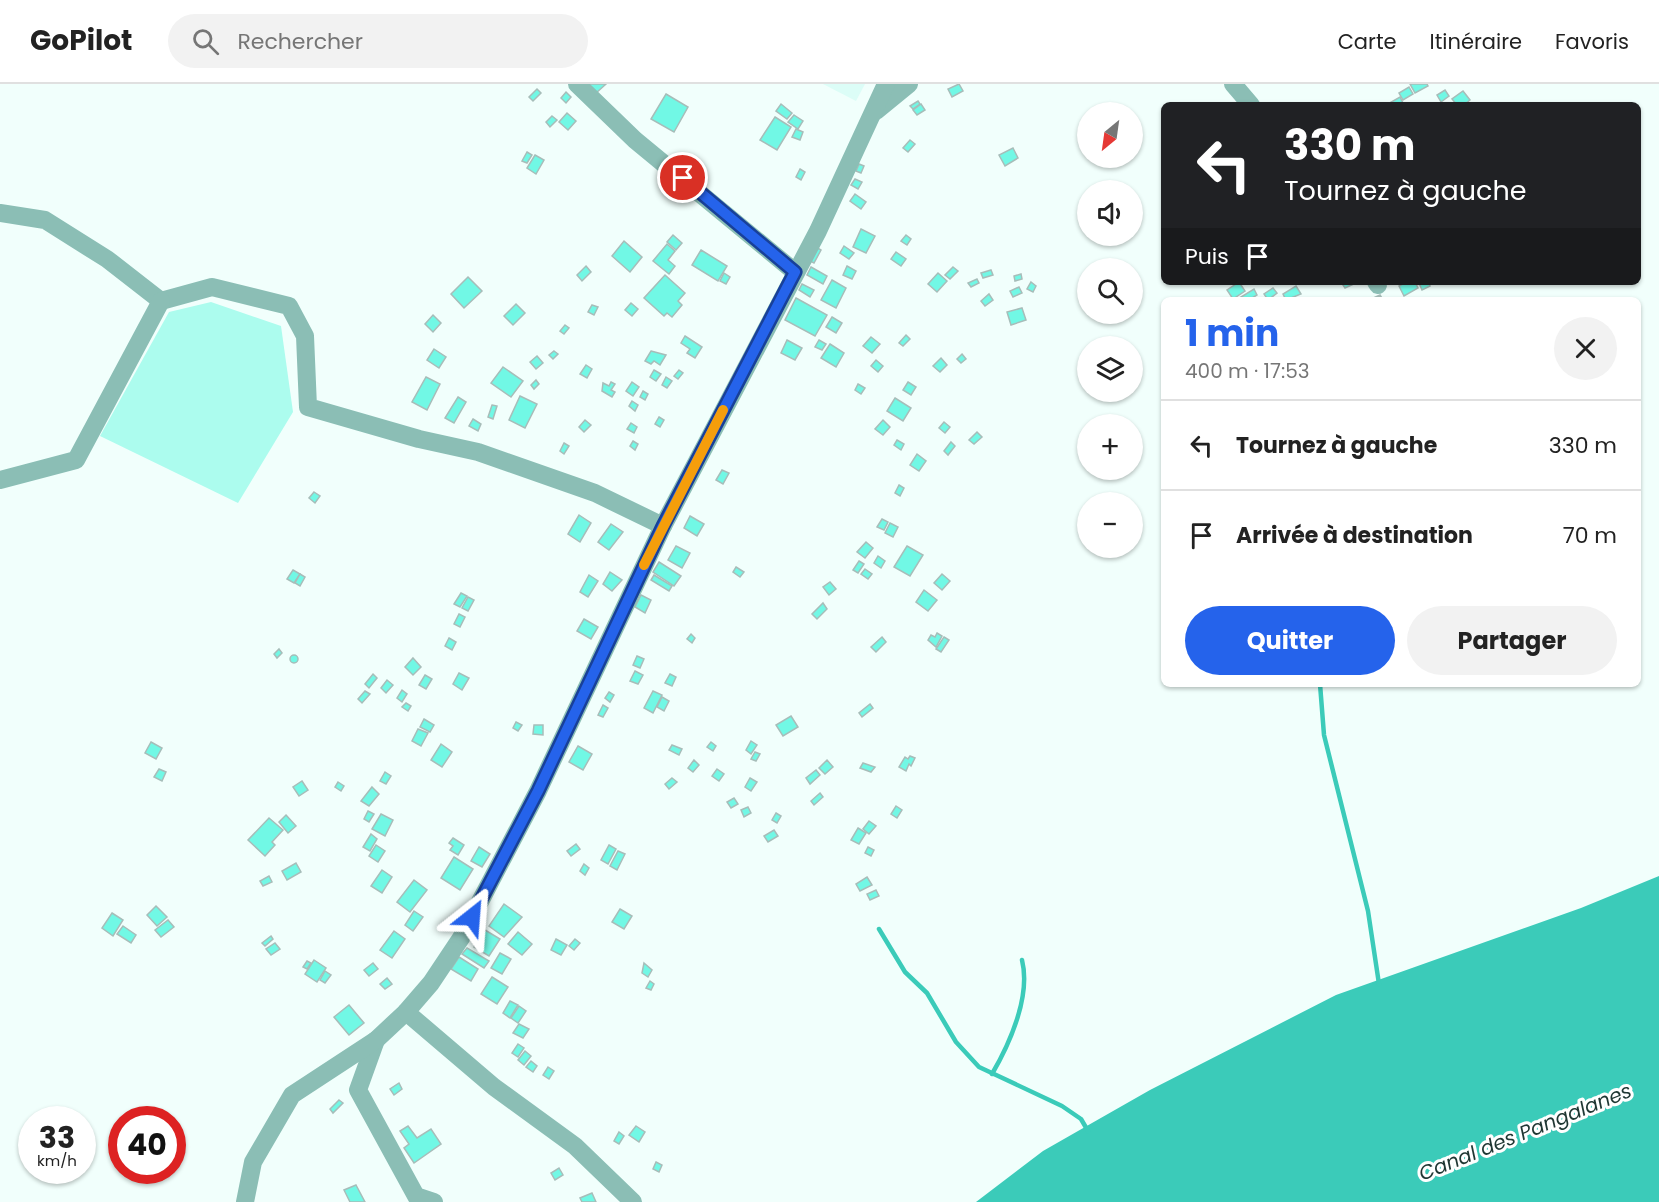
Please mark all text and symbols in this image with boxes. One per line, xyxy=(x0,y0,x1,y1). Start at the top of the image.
search box xyxy=(168,14,588,68)
text: GoPilot xyxy=(30,21,132,60)
icon: search xyxy=(189,25,222,58)
text: Rechercher xyxy=(237,26,363,57)
text: Carte xyxy=(1338,27,1397,56)
text: Itinéraire xyxy=(1430,27,1522,56)
text: Favoris xyxy=(1555,27,1629,56)
north arrow xyxy=(1077,102,1143,168)
map controls xyxy=(1077,102,1143,558)
text: 330 m xyxy=(1284,116,1416,175)
icon: left xyxy=(1185,126,1263,204)
pin xyxy=(657,152,708,203)
icon: arrive xyxy=(666,161,699,194)
text: Tournez à gauche xyxy=(1284,172,1526,209)
button: sound xyxy=(1077,180,1143,246)
icon: arrive xyxy=(1241,240,1274,273)
text: Puis xyxy=(1185,241,1229,272)
button: search xyxy=(1077,258,1143,324)
text: 1 min xyxy=(1185,308,1279,359)
button: close xyxy=(1554,317,1617,380)
button: layers xyxy=(1077,336,1143,402)
text: 400 m · 17:53 xyxy=(1185,357,1309,385)
button: + xyxy=(1077,414,1143,480)
icon: left xyxy=(1185,429,1218,462)
text: Tournez à gauche xyxy=(1236,430,1437,461)
text: 330 m xyxy=(1549,430,1617,461)
button: − xyxy=(1077,492,1143,558)
icon: arrive xyxy=(1185,519,1218,552)
text: Arrivée à destination xyxy=(1236,520,1473,551)
text: 70 m xyxy=(1563,520,1617,551)
button: Quitter xyxy=(1185,606,1395,675)
button: Partager xyxy=(1407,606,1617,675)
position arrow xyxy=(440,885,504,949)
water label: Canal des Pangalanes xyxy=(1414,1076,1636,1188)
speed limit sign: 40 xyxy=(108,1106,186,1184)
text: 33 xyxy=(39,1116,75,1159)
text: km/h xyxy=(37,1150,77,1171)

